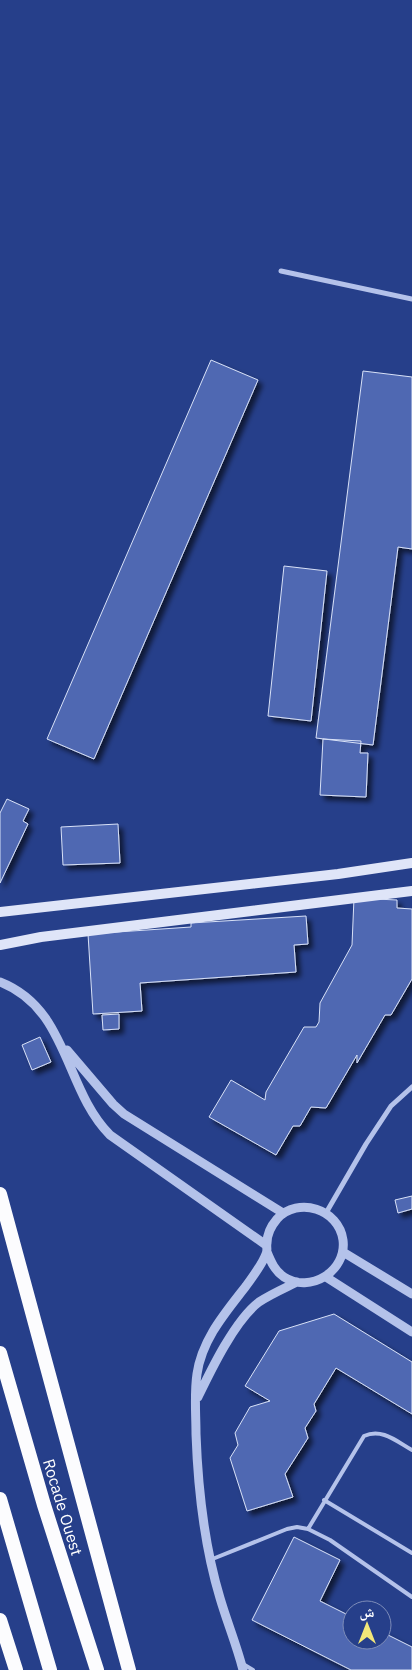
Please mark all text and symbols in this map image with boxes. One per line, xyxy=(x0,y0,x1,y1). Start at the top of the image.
street label: Rocade Ouest xyxy=(39,1456,87,1558)
north arrow xyxy=(342,1600,392,1650)
text: ش xyxy=(360,1603,375,1621)

